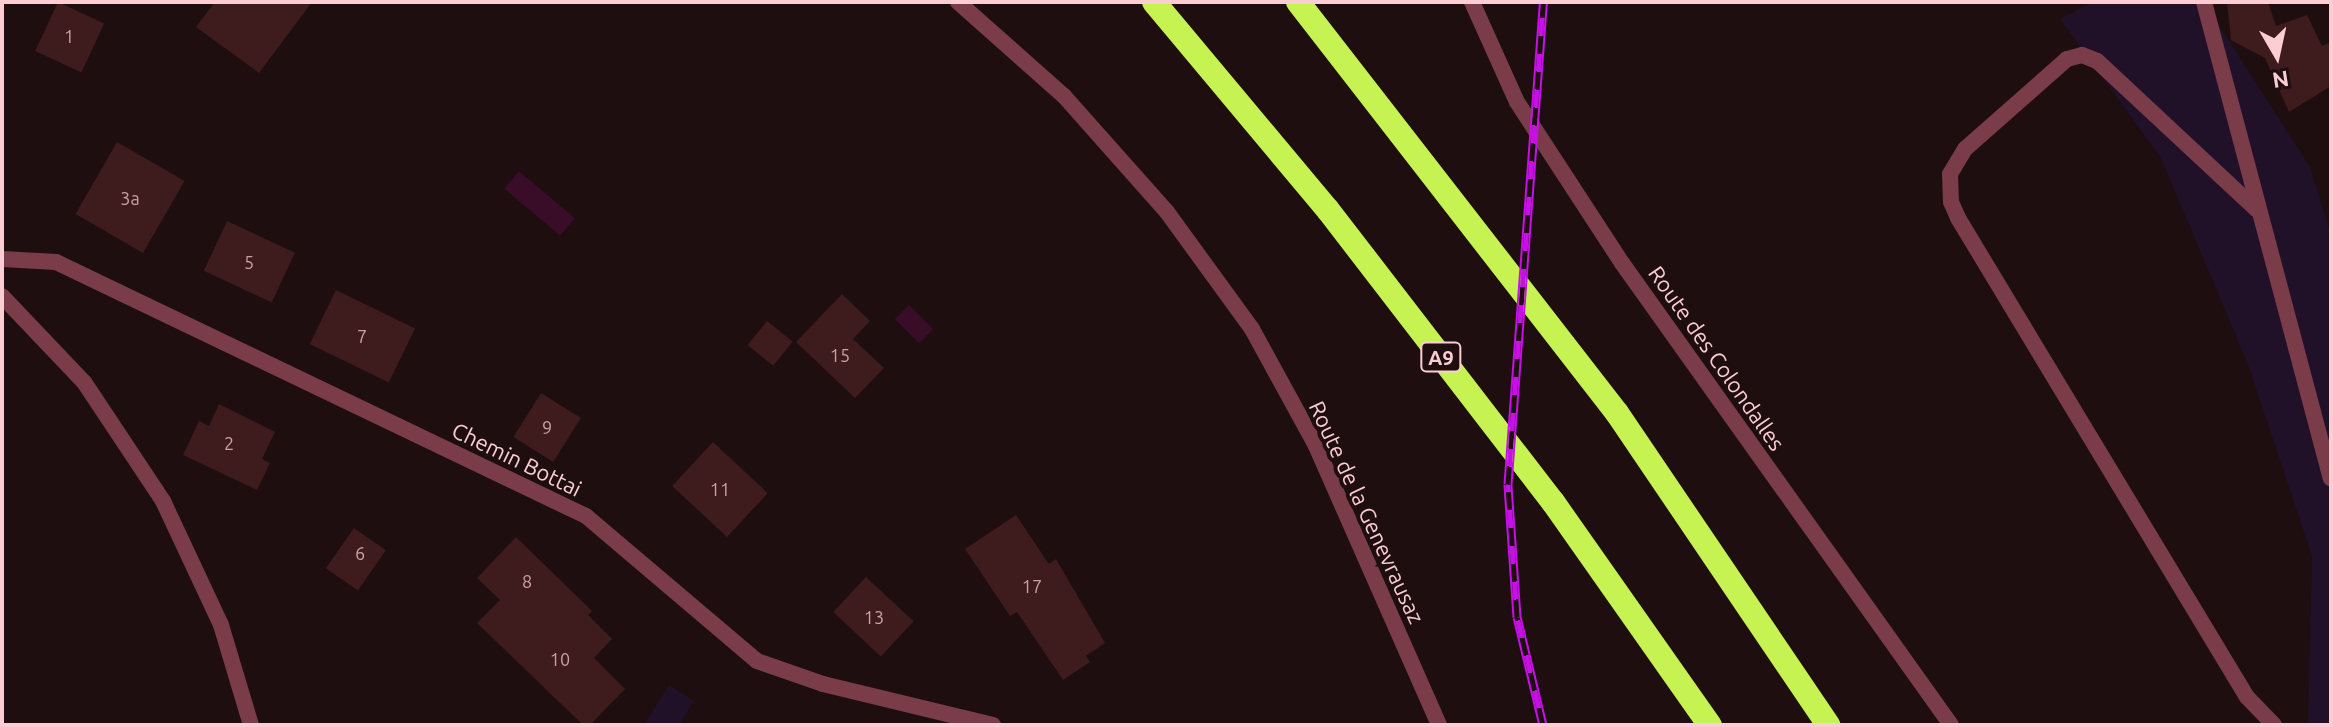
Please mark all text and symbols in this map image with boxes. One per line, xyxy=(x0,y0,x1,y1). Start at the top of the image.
north arrow xyxy=(2237,16,2317,96)
house number: 1 xyxy=(64,25,74,47)
text: N xyxy=(2271,67,2291,94)
house number: 3a xyxy=(120,187,140,209)
house number: 5 xyxy=(244,251,254,273)
street label: Route des Colondalles xyxy=(1643,261,1791,455)
house number: 7 xyxy=(357,325,367,347)
road number: A9 xyxy=(1419,341,1463,373)
house number: 15 xyxy=(830,344,850,366)
street label: Route de la Genevrausaz xyxy=(1304,397,1430,627)
street label: Chemin Bottai xyxy=(448,416,586,502)
house number: 9 xyxy=(542,416,552,438)
house number: 2 xyxy=(224,432,234,454)
house number: 11 xyxy=(710,478,730,500)
house number: 6 xyxy=(355,542,365,564)
house number: 8 xyxy=(522,570,532,592)
house number: 17 xyxy=(1022,575,1042,597)
house number: 13 xyxy=(864,606,884,628)
house number: 10 xyxy=(550,648,570,670)

